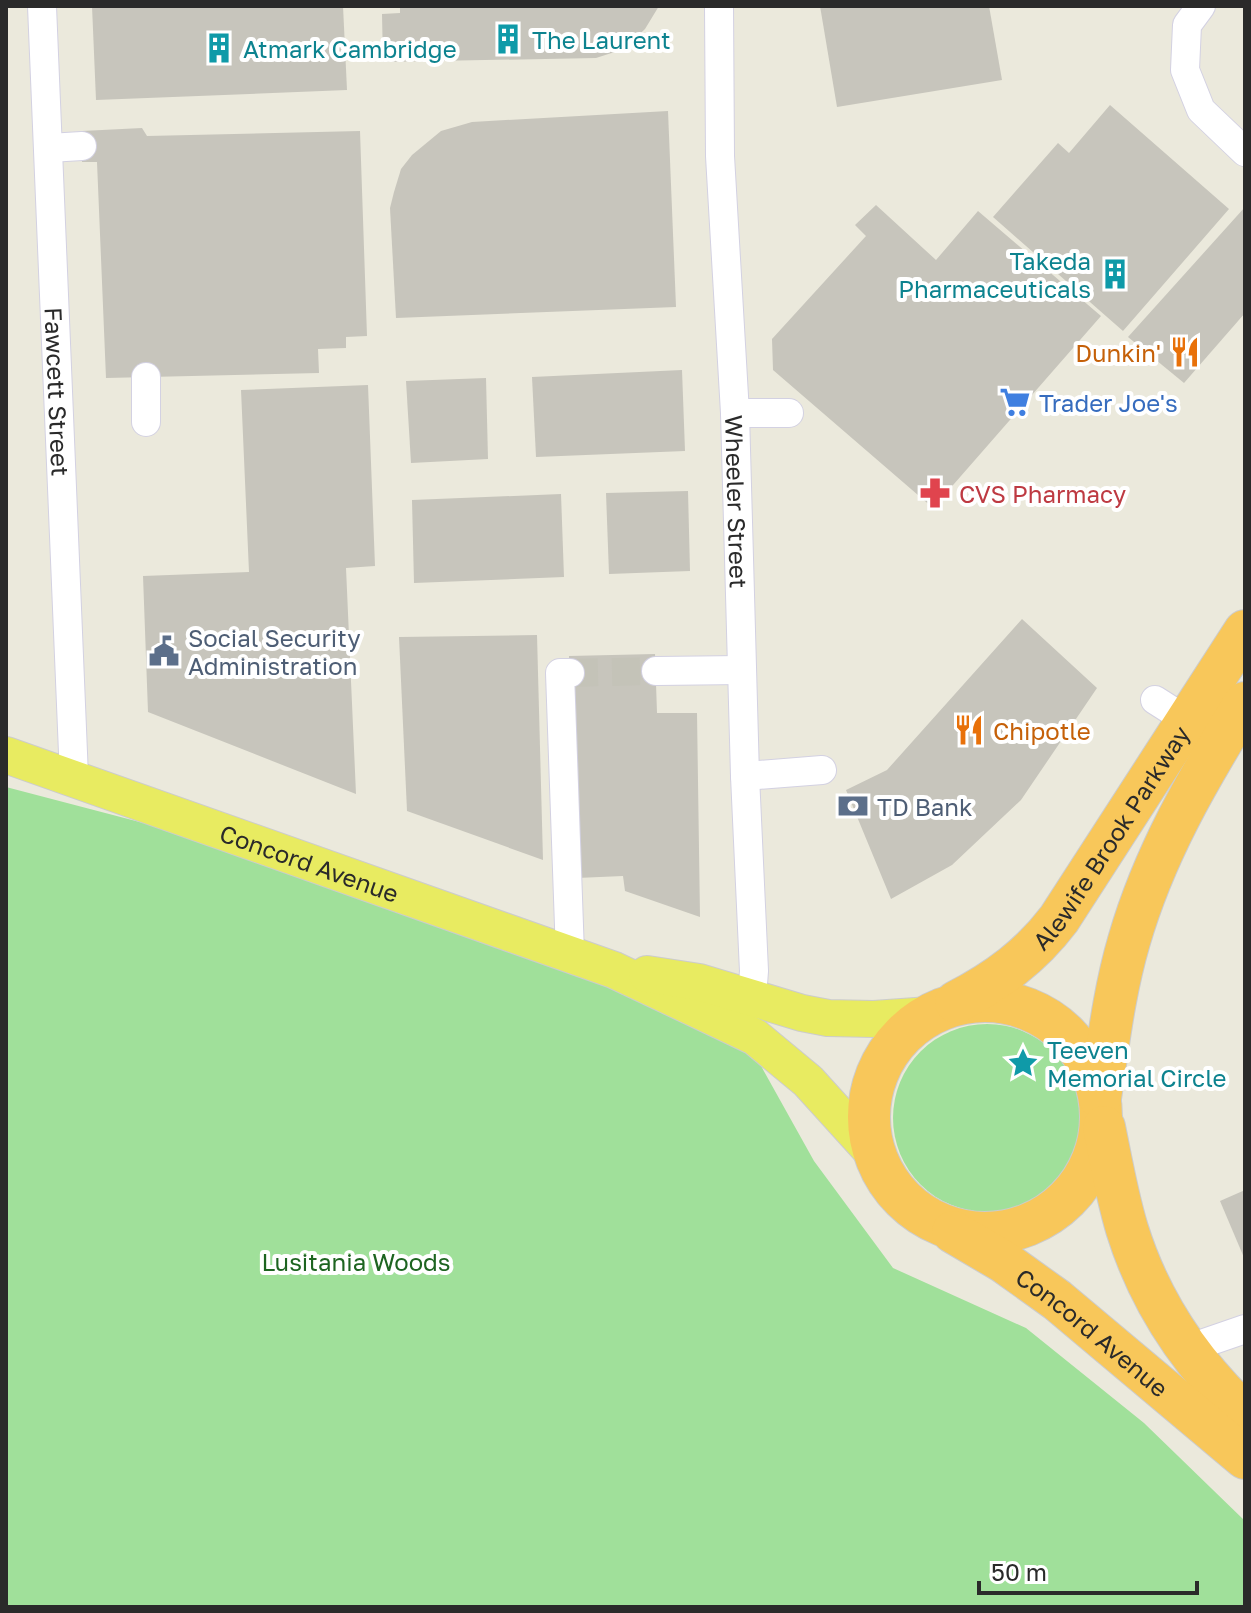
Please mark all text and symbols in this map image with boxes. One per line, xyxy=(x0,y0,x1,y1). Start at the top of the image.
building icon: The Laurent xyxy=(491,22,525,56)
place label: The Laurent xyxy=(532,25,671,54)
building icon: Atmark Cambridge xyxy=(202,31,236,65)
place label: Atmark Cambridge xyxy=(243,34,457,63)
place label: Takeda Pharmaceuticals xyxy=(898,246,1091,303)
building icon: Takeda Pharmaceuticals xyxy=(1098,257,1132,291)
street label: Fawcett Street xyxy=(40,306,76,477)
restaurant icon: Dunkin' xyxy=(1168,335,1202,369)
place label: Dunkin' xyxy=(1075,338,1161,367)
supermarket icon: Trader Joe's xyxy=(998,385,1032,419)
place label: Trader Joe's xyxy=(1039,388,1178,417)
street label: Wheeler Street xyxy=(721,414,754,589)
pharmacy icon: CVS Pharmacy xyxy=(918,476,952,510)
place label: CVS Pharmacy xyxy=(959,479,1126,508)
place label: Social Security Administration xyxy=(188,623,361,680)
public building icon: Social Security Administration xyxy=(147,634,181,668)
restaurant icon: Chipotle xyxy=(952,713,986,747)
place label: Chipotle xyxy=(993,716,1091,745)
street label: Alewife Brook Parkway xyxy=(1026,720,1195,955)
bank icon: TD Bank xyxy=(836,789,870,823)
place label: TD Bank xyxy=(877,792,973,821)
street label: Concord Avenue xyxy=(216,817,403,907)
place label: Teeven Memorial Circle xyxy=(1047,1035,1227,1092)
place icon: Teeven Memorial Circle xyxy=(1006,1046,1040,1080)
park label: Lusitania Woods xyxy=(261,1247,451,1276)
street label: Concord Avenue xyxy=(1011,1261,1175,1402)
scale bar xyxy=(979,1545,1197,1595)
text: 50 m xyxy=(991,1557,1047,1586)

